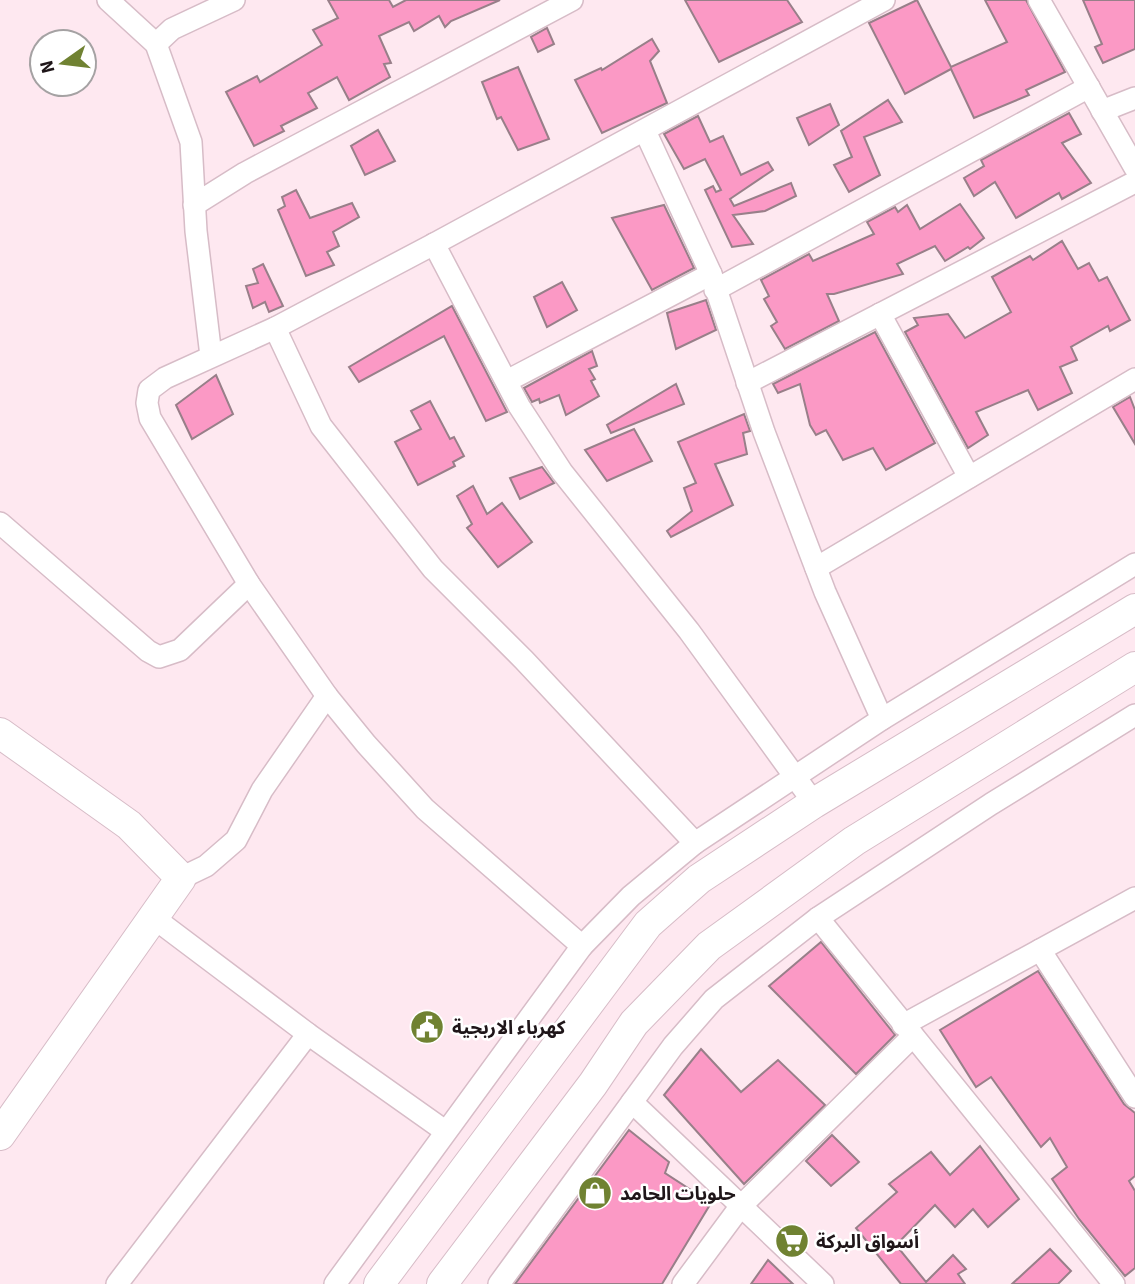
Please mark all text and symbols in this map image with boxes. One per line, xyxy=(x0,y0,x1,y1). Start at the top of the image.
north arrow xyxy=(28,28,98,98)
text: N xyxy=(33,57,63,76)
public building icon: كهرباء الاربجية xyxy=(408,1008,446,1046)
place label: كهرباء الاربجية xyxy=(452,1015,566,1042)
shop icon: حلويات الحامد xyxy=(576,1174,614,1212)
place label: حلويات الحامد xyxy=(620,1181,736,1208)
supermarket icon: أسواق البركة xyxy=(773,1222,811,1260)
place label: أسواق البركة xyxy=(816,1228,919,1256)

